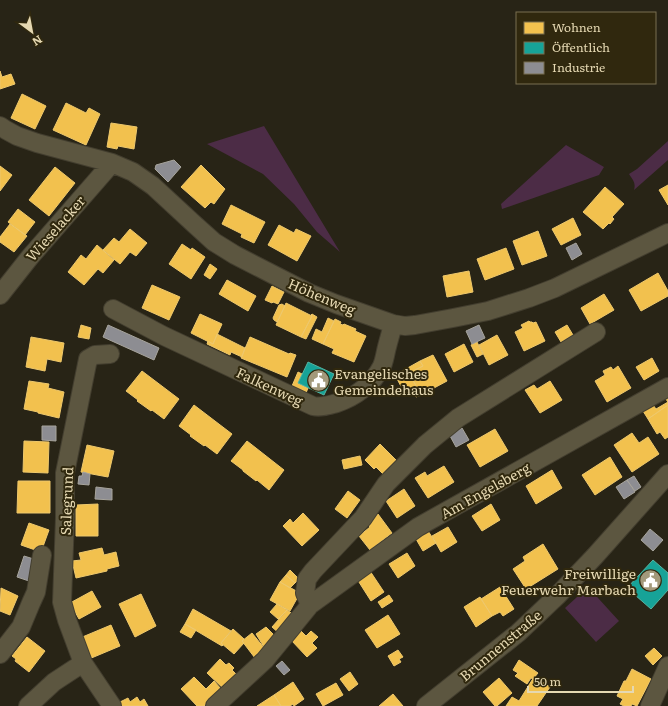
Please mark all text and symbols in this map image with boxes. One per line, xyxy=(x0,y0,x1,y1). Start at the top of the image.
north arrow xyxy=(12,12,52,52)
legend xyxy=(516,12,656,84)
text: Wohnen xyxy=(552,18,601,36)
text: N xyxy=(30,32,46,51)
text: Öffentlich xyxy=(552,38,610,56)
text: Industrie xyxy=(552,58,605,76)
street label: Wieselacker xyxy=(21,190,89,265)
street label: Höhenweg xyxy=(285,273,359,319)
street label: Falkenweg xyxy=(233,362,307,410)
place label: Evangelisches Gemeindehaus xyxy=(334,363,433,399)
public building icon: Evangelisches Gemeindehaus xyxy=(305,368,331,394)
street label: Am Engelsberg xyxy=(436,457,534,523)
street label: Salegrund xyxy=(55,466,77,536)
place label: Freiwillige Feuerwehr Marbach xyxy=(501,563,636,599)
public building icon: Freiwillige Feuerwehr Marbach xyxy=(638,568,664,594)
street label: Brunnenstraße xyxy=(455,605,545,685)
scale bar xyxy=(528,668,633,694)
text: 50 m xyxy=(534,672,561,690)

